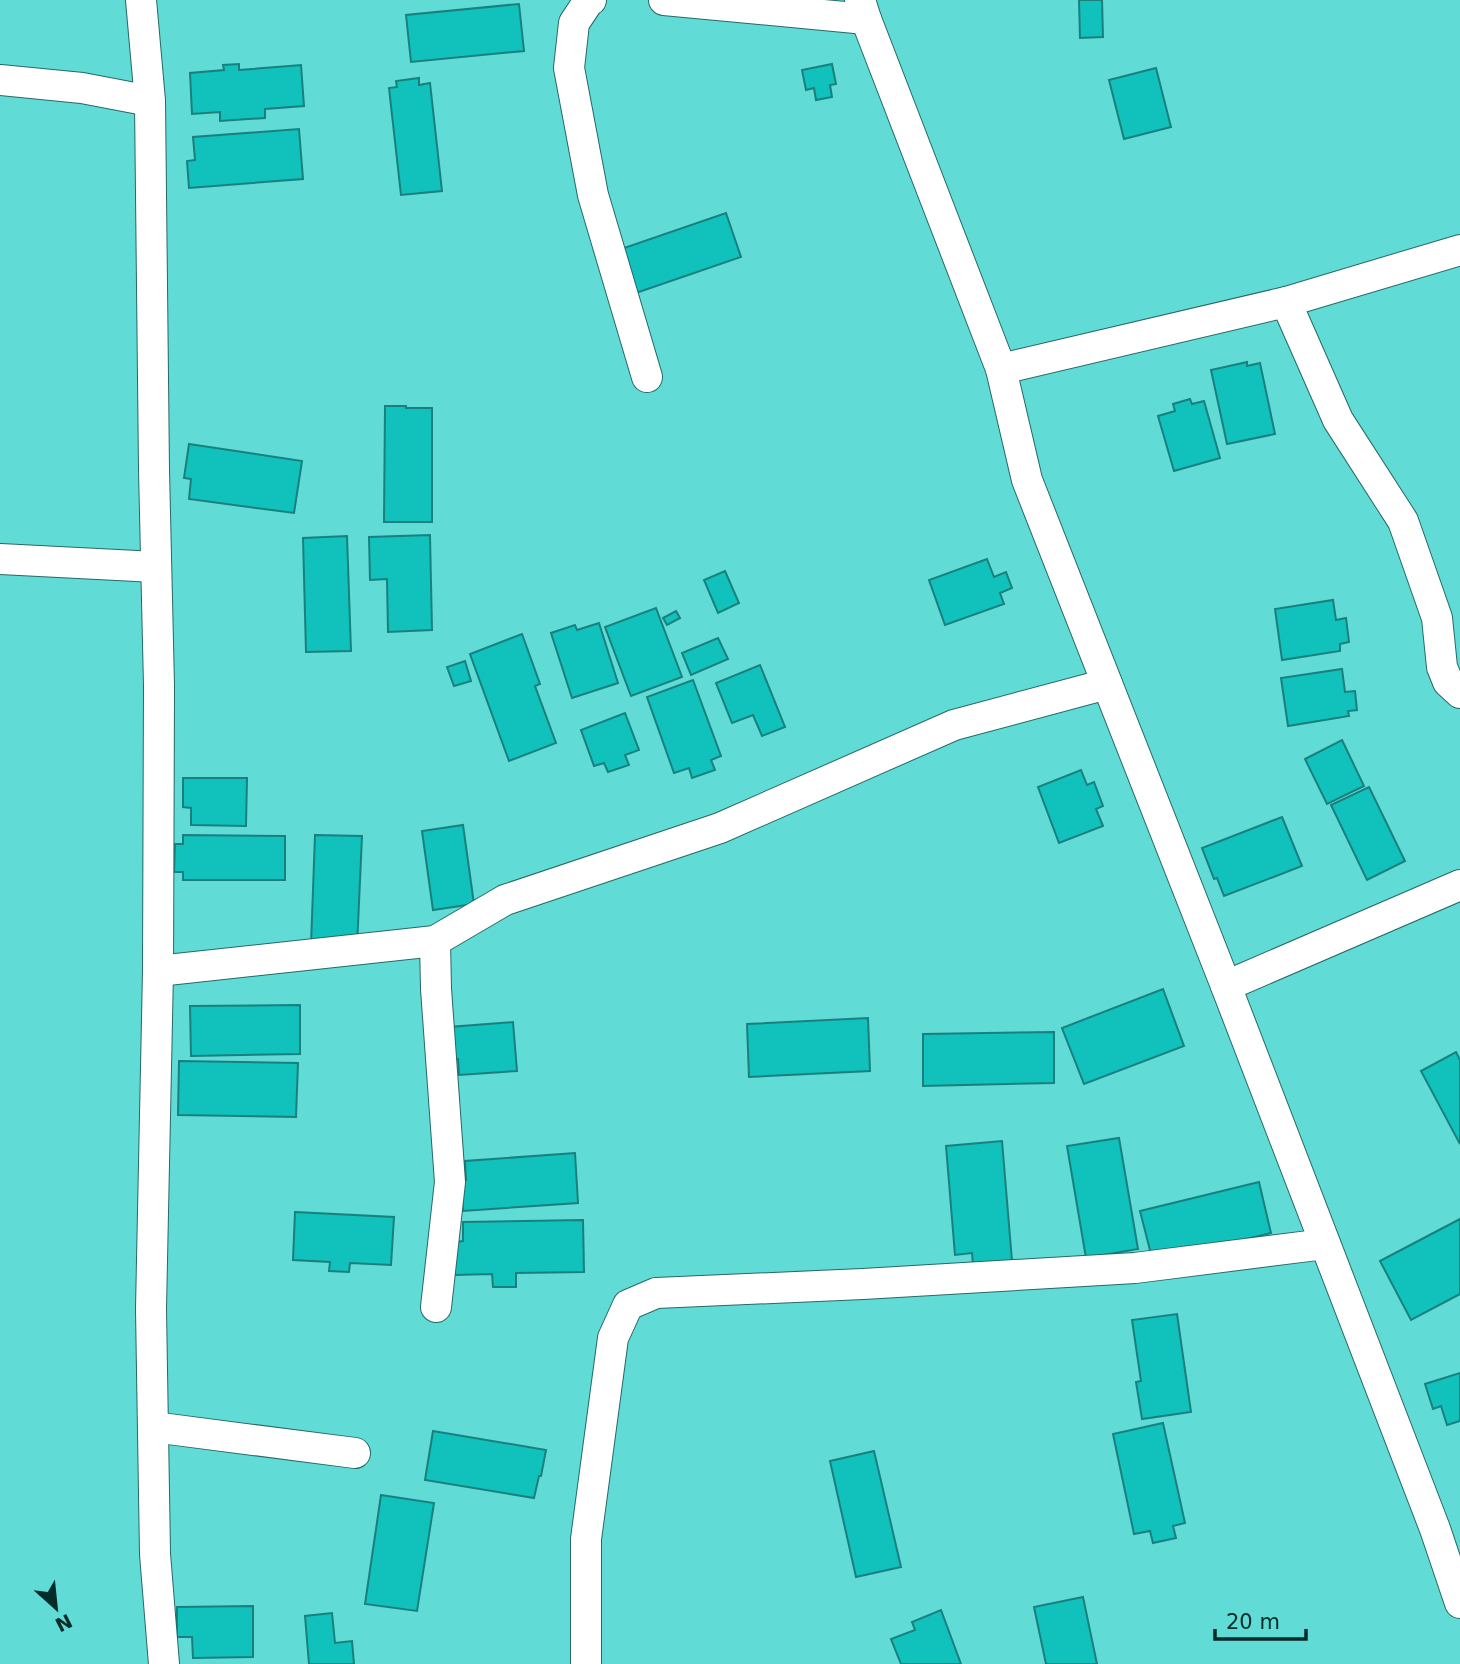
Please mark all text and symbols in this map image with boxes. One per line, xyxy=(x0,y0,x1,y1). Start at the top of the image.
north arrow xyxy=(21,1573,91,1643)
scale bar xyxy=(1215,1598,1306,1642)
text: N xyxy=(52,1610,76,1637)
text: 20 m xyxy=(1226,1610,1280,1634)

